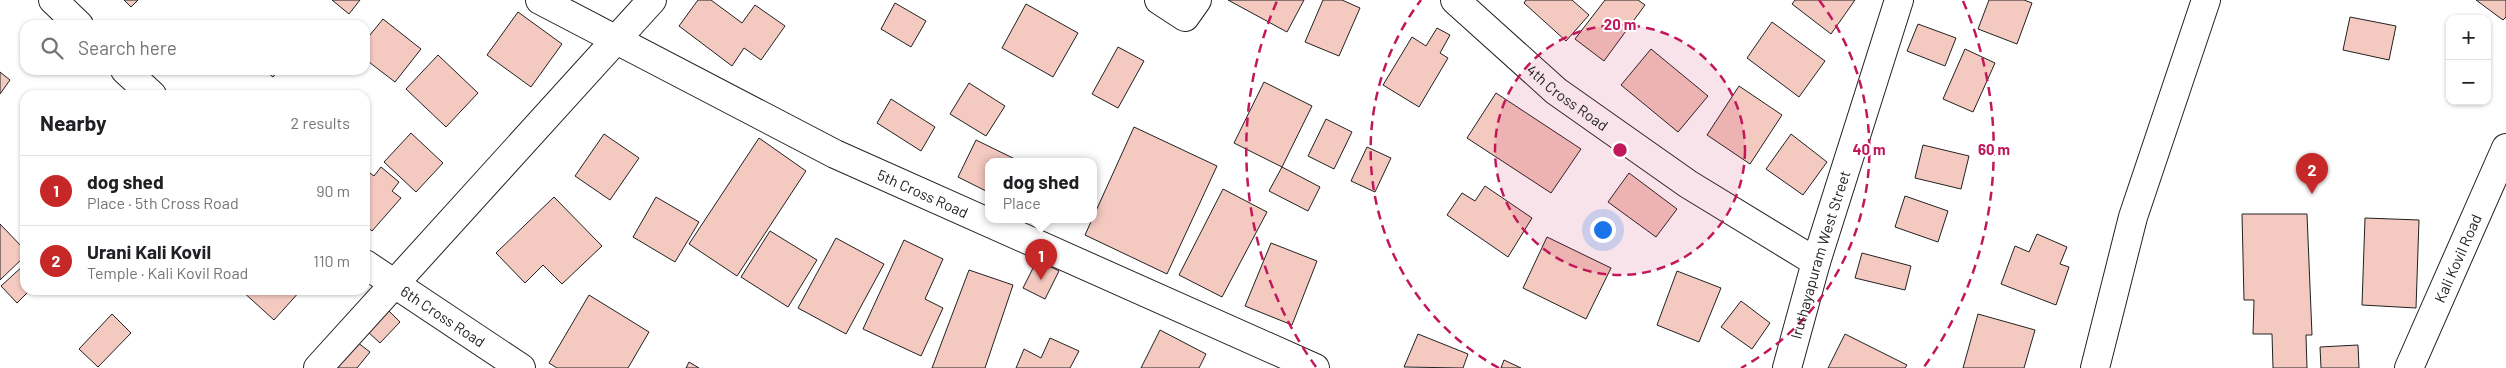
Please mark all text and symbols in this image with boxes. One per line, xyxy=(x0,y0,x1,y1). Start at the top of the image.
text: 20 m xyxy=(1604,15,1636,33)
map controls xyxy=(2446,15,2491,105)
button: + xyxy=(2446,15,2491,60)
search box xyxy=(20,20,370,75)
icon: search xyxy=(38,34,66,62)
text: Search here xyxy=(78,36,177,59)
street label: 4th Cross Road xyxy=(1523,60,1612,134)
button: − xyxy=(2446,60,2491,105)
text: Nearby xyxy=(40,110,106,135)
text: 2 results xyxy=(291,113,350,132)
text: 40 m xyxy=(1852,140,1886,158)
text: 60 m xyxy=(1978,140,2010,158)
centre of rings xyxy=(1611,141,1629,159)
pin: 2 xyxy=(2296,153,2328,194)
popup xyxy=(985,158,1097,223)
street label: 5th Cross Road xyxy=(875,165,971,221)
street label: Iruthayapuram West Street xyxy=(1786,168,1853,341)
text: dog shed xyxy=(87,170,164,193)
text: dog shed xyxy=(1003,170,1079,193)
text: 1 xyxy=(53,181,59,200)
text: 90 m xyxy=(316,181,350,200)
text: Place · 5th Cross Road xyxy=(87,193,239,212)
text: Place xyxy=(1003,193,1041,212)
street label: Kali Kovil Road xyxy=(2430,211,2485,305)
your location xyxy=(1590,217,1616,243)
pin: 1 xyxy=(1025,239,1057,280)
text: Urani Kali Kovil xyxy=(87,240,211,263)
text: 2 xyxy=(52,251,60,270)
text: 110 m xyxy=(313,251,350,270)
text: Temple · Kali Kovil Road xyxy=(87,263,248,282)
street label: 6th Cross Road xyxy=(398,282,489,351)

